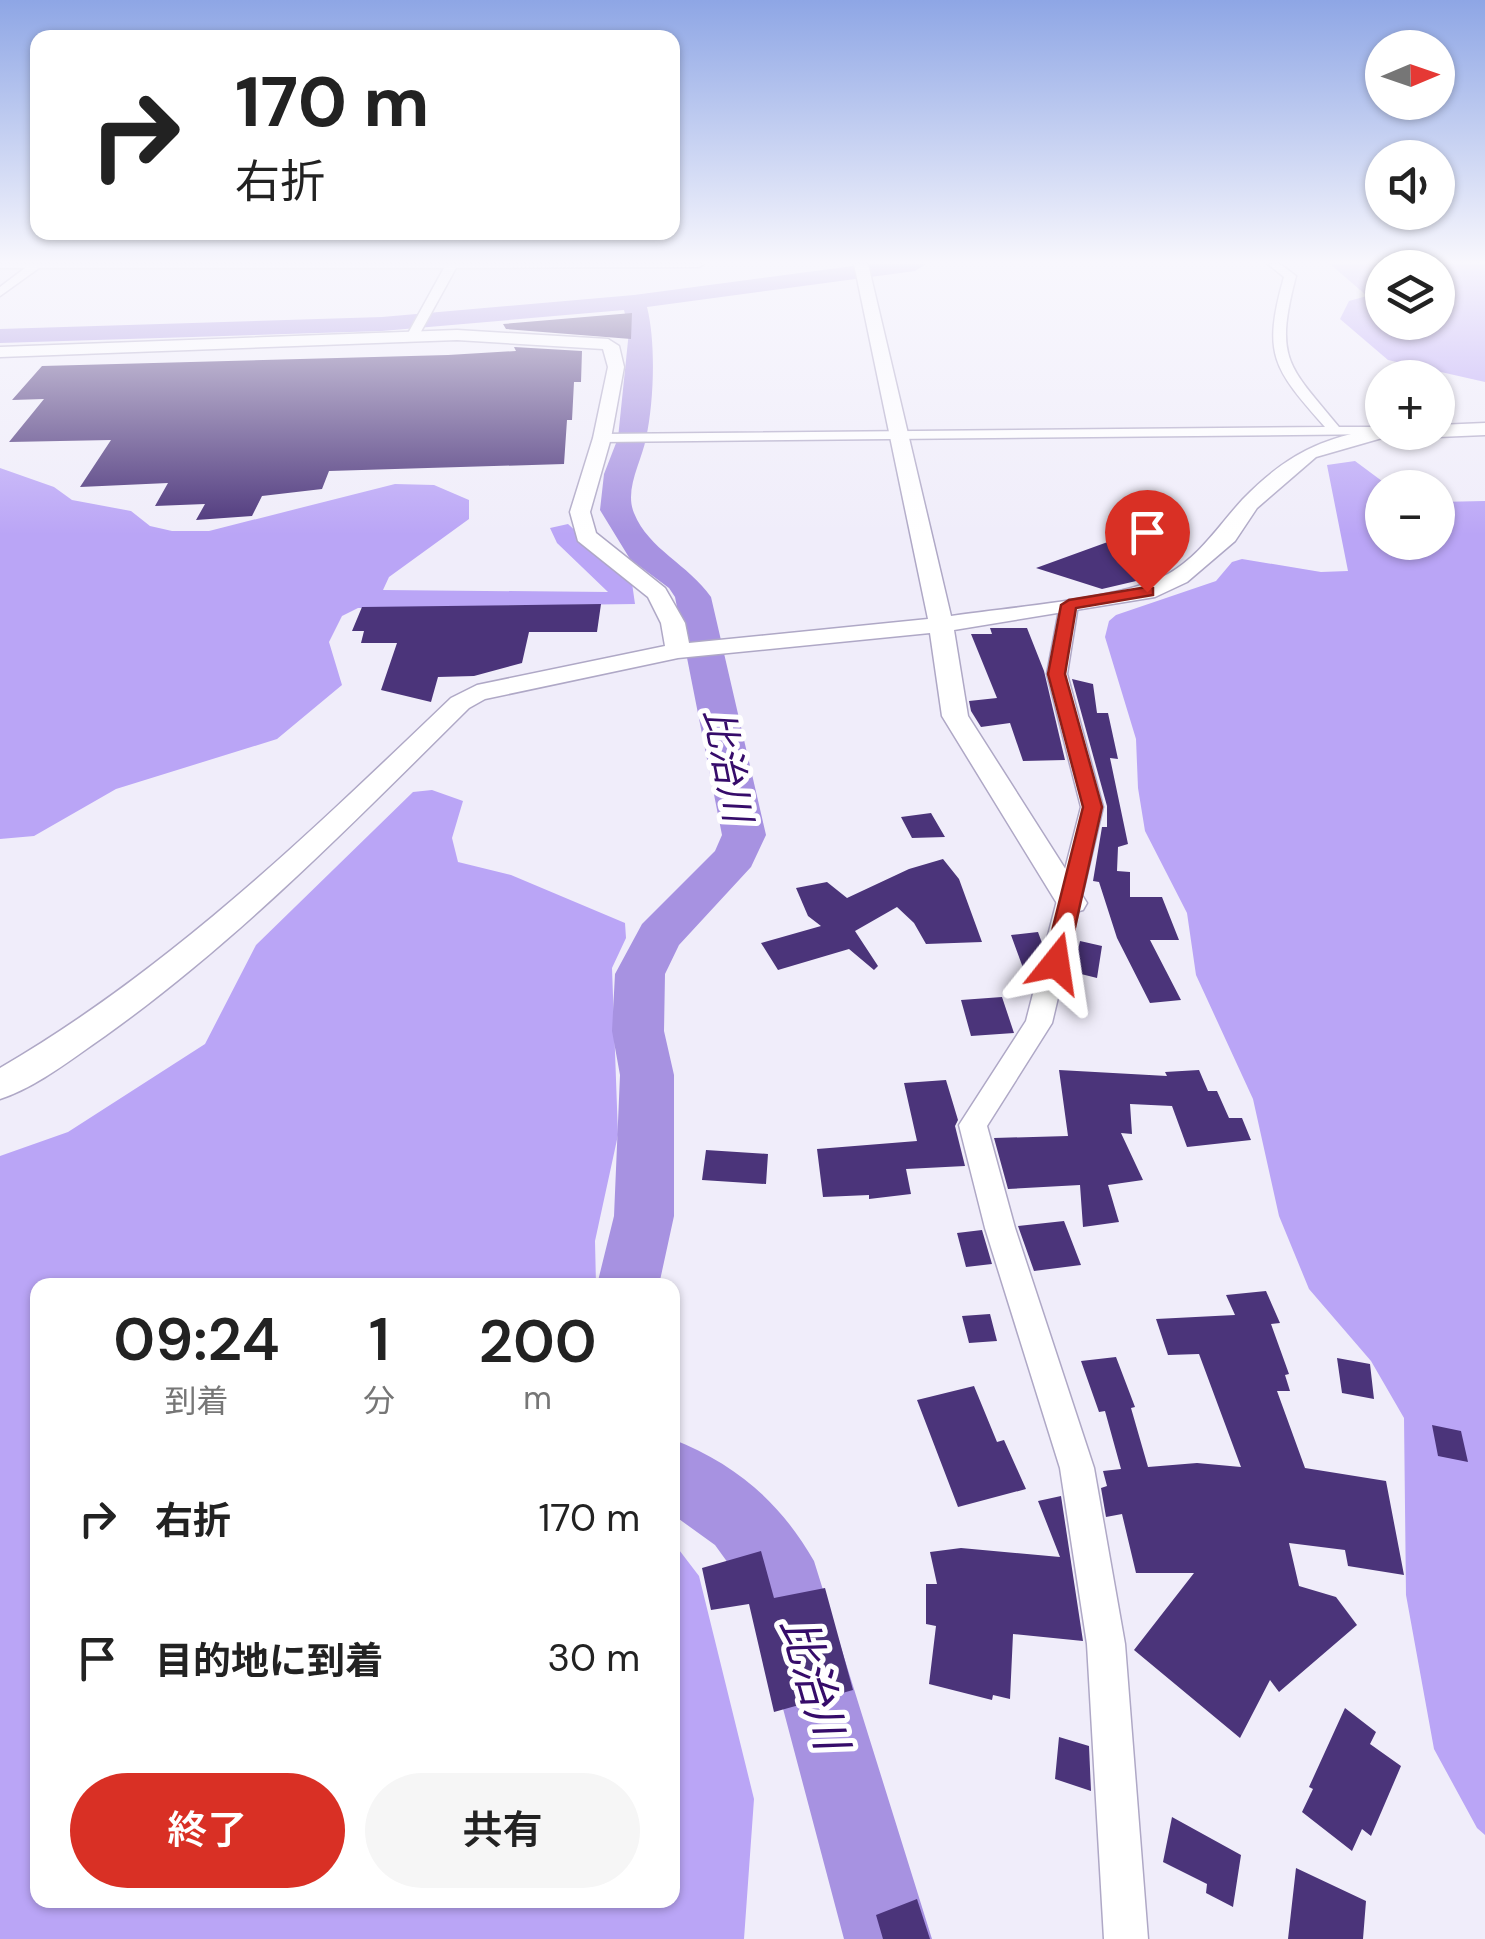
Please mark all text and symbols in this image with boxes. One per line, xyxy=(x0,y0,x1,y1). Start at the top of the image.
north arrow xyxy=(1365,30,1455,120)
map controls xyxy=(1365,30,1455,560)
text: 170 m xyxy=(235,57,429,148)
icon: right xyxy=(70,70,200,200)
button: sound xyxy=(1365,140,1455,230)
text: 右折 xyxy=(235,152,325,211)
button: layers xyxy=(1365,250,1455,340)
button: + xyxy=(1365,360,1455,450)
button: − xyxy=(1365,470,1455,560)
pin xyxy=(1105,490,1190,593)
icon: arrive xyxy=(1120,505,1175,560)
water label: 比治川 xyxy=(693,704,764,830)
position arrow xyxy=(1004,911,1108,1015)
text: 09:24 xyxy=(113,1300,280,1379)
text: 1 xyxy=(369,1300,390,1379)
text: 200 xyxy=(479,1302,597,1381)
text: m xyxy=(523,1377,552,1419)
text: 到着 xyxy=(165,1380,229,1422)
text: 分 xyxy=(363,1380,395,1422)
icon: right xyxy=(70,1491,125,1546)
text: 170 m xyxy=(538,1493,640,1543)
text: 右折 xyxy=(155,1496,231,1546)
water label: 比治川 xyxy=(768,1610,863,1760)
icon: arrive xyxy=(70,1631,125,1686)
text: 30 m xyxy=(548,1633,640,1683)
text: 目的地に到着 xyxy=(155,1636,383,1686)
button: 終了 xyxy=(70,1773,345,1888)
button: 共有 xyxy=(365,1773,640,1888)

